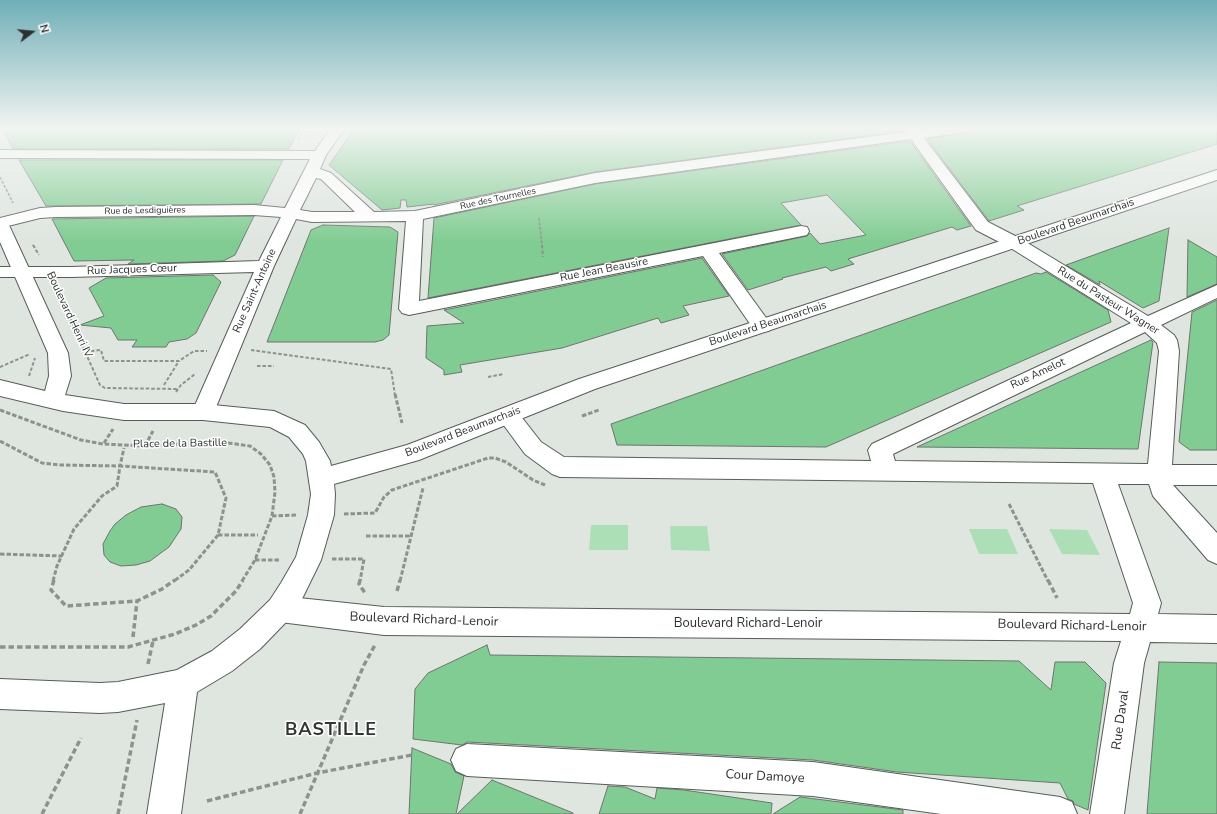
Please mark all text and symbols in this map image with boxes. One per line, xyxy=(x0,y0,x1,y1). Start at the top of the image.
north arrow xyxy=(12,12,52,52)
text: N xyxy=(36,23,52,35)
street label: Rue des Tournelles xyxy=(459,186,537,212)
street label: Boulevard Beaumarchais xyxy=(1016,196,1136,248)
street label: Rue de Lesdiguières xyxy=(104,205,186,217)
street label: Rue Saint-Antoine xyxy=(231,247,279,335)
street label: Rue Jean Beausire xyxy=(559,255,649,285)
street label: Rue Jacques Cœur xyxy=(87,262,177,278)
street label: Rue du Pasteur Wagner xyxy=(1055,264,1161,338)
street label: Boulevard Henri IV xyxy=(43,270,95,360)
street label: Boulevard Beaumarchais xyxy=(708,299,828,349)
street label: Rue Amelot xyxy=(1009,356,1067,392)
street label: Boulevard Beaumarchais xyxy=(403,404,523,460)
street label: Place de la Bastille xyxy=(133,437,227,451)
street label: Boulevard Richard-Lenoir xyxy=(349,610,499,630)
street label: Boulevard Richard-Lenoir xyxy=(674,616,822,632)
street label: Boulevard Richard-Lenoir xyxy=(998,617,1146,635)
street label: Rue Daval xyxy=(1109,689,1133,751)
district label: BASTILLE xyxy=(285,720,377,742)
street label: Cour Damoye xyxy=(725,767,805,787)

